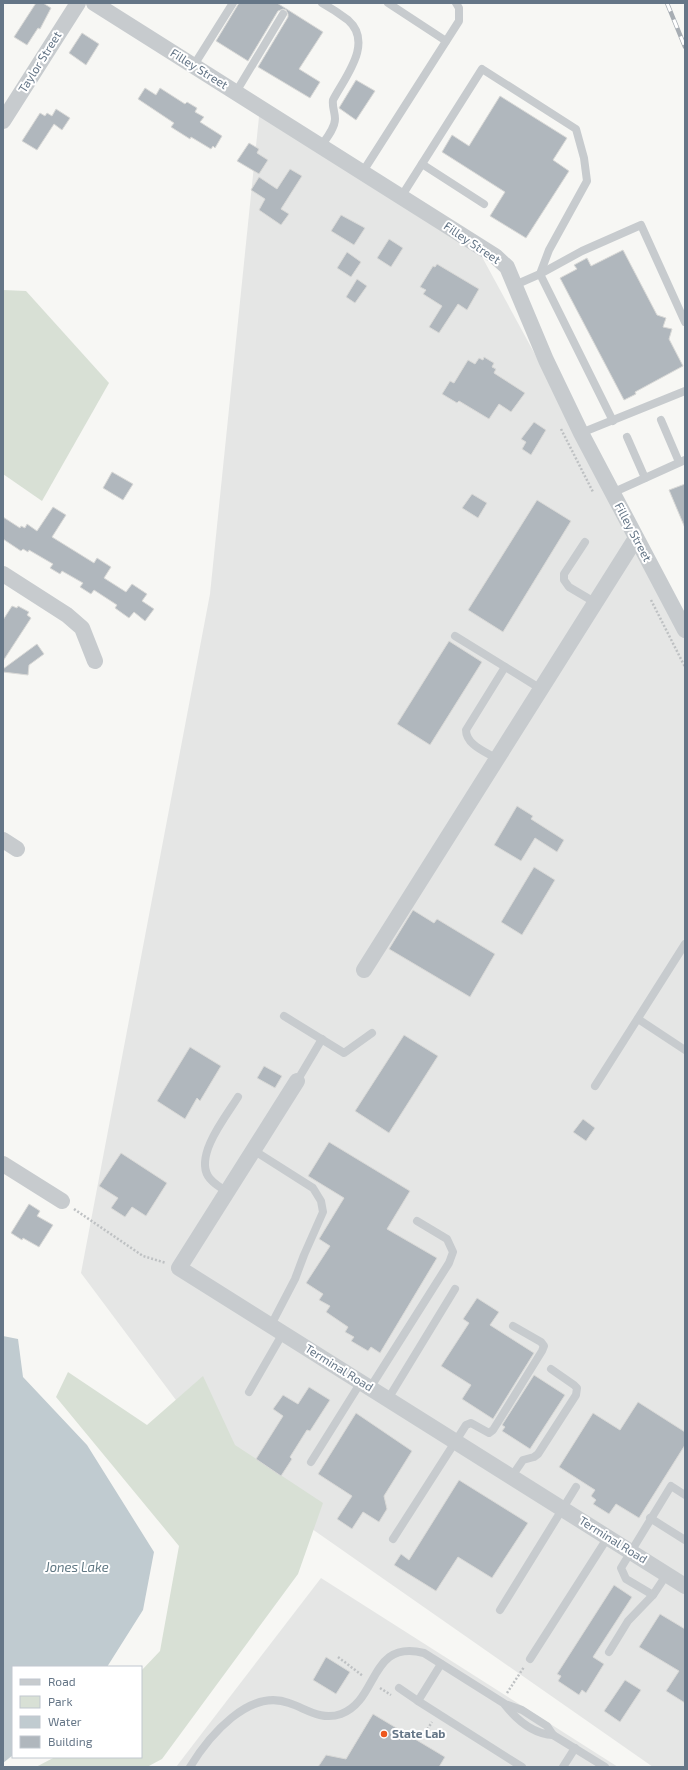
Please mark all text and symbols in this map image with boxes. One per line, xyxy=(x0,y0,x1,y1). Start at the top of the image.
street label: Taylor Street xyxy=(15,28,64,95)
street label: Filley Street xyxy=(168,45,231,92)
street label: Filley Street xyxy=(442,218,504,266)
street label: Filley Street xyxy=(612,500,656,564)
street label: Terminal Road xyxy=(303,1341,376,1394)
street label: Terminal Road xyxy=(577,1513,650,1566)
water label: Jones Lake xyxy=(44,1559,109,1575)
legend xyxy=(12,1666,142,1758)
text: Road xyxy=(48,1674,76,1688)
text: Park xyxy=(48,1694,73,1708)
text: Water xyxy=(48,1714,82,1728)
place label: State Lab xyxy=(392,1726,445,1740)
marker: State Lab xyxy=(379,1729,389,1739)
text: Building xyxy=(48,1734,93,1748)

